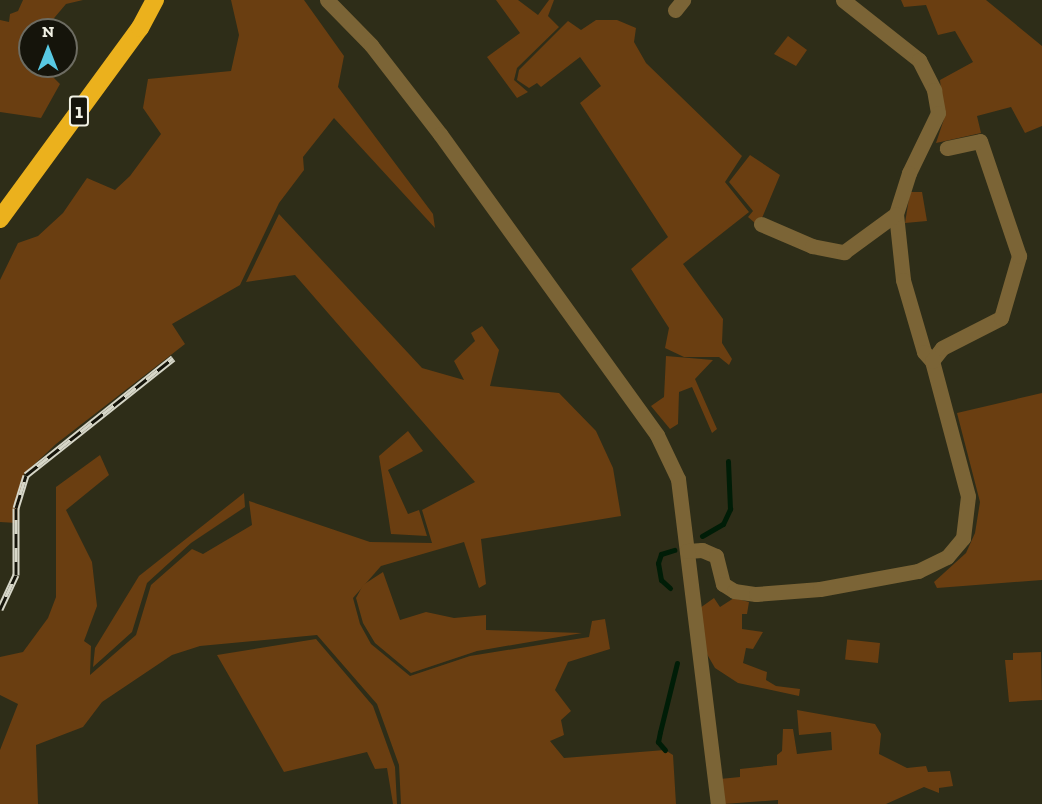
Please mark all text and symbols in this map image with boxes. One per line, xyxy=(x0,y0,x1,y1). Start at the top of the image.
north arrow xyxy=(18,18,78,78)
text: N xyxy=(42,22,54,41)
road number: 1 xyxy=(68,94,90,128)

